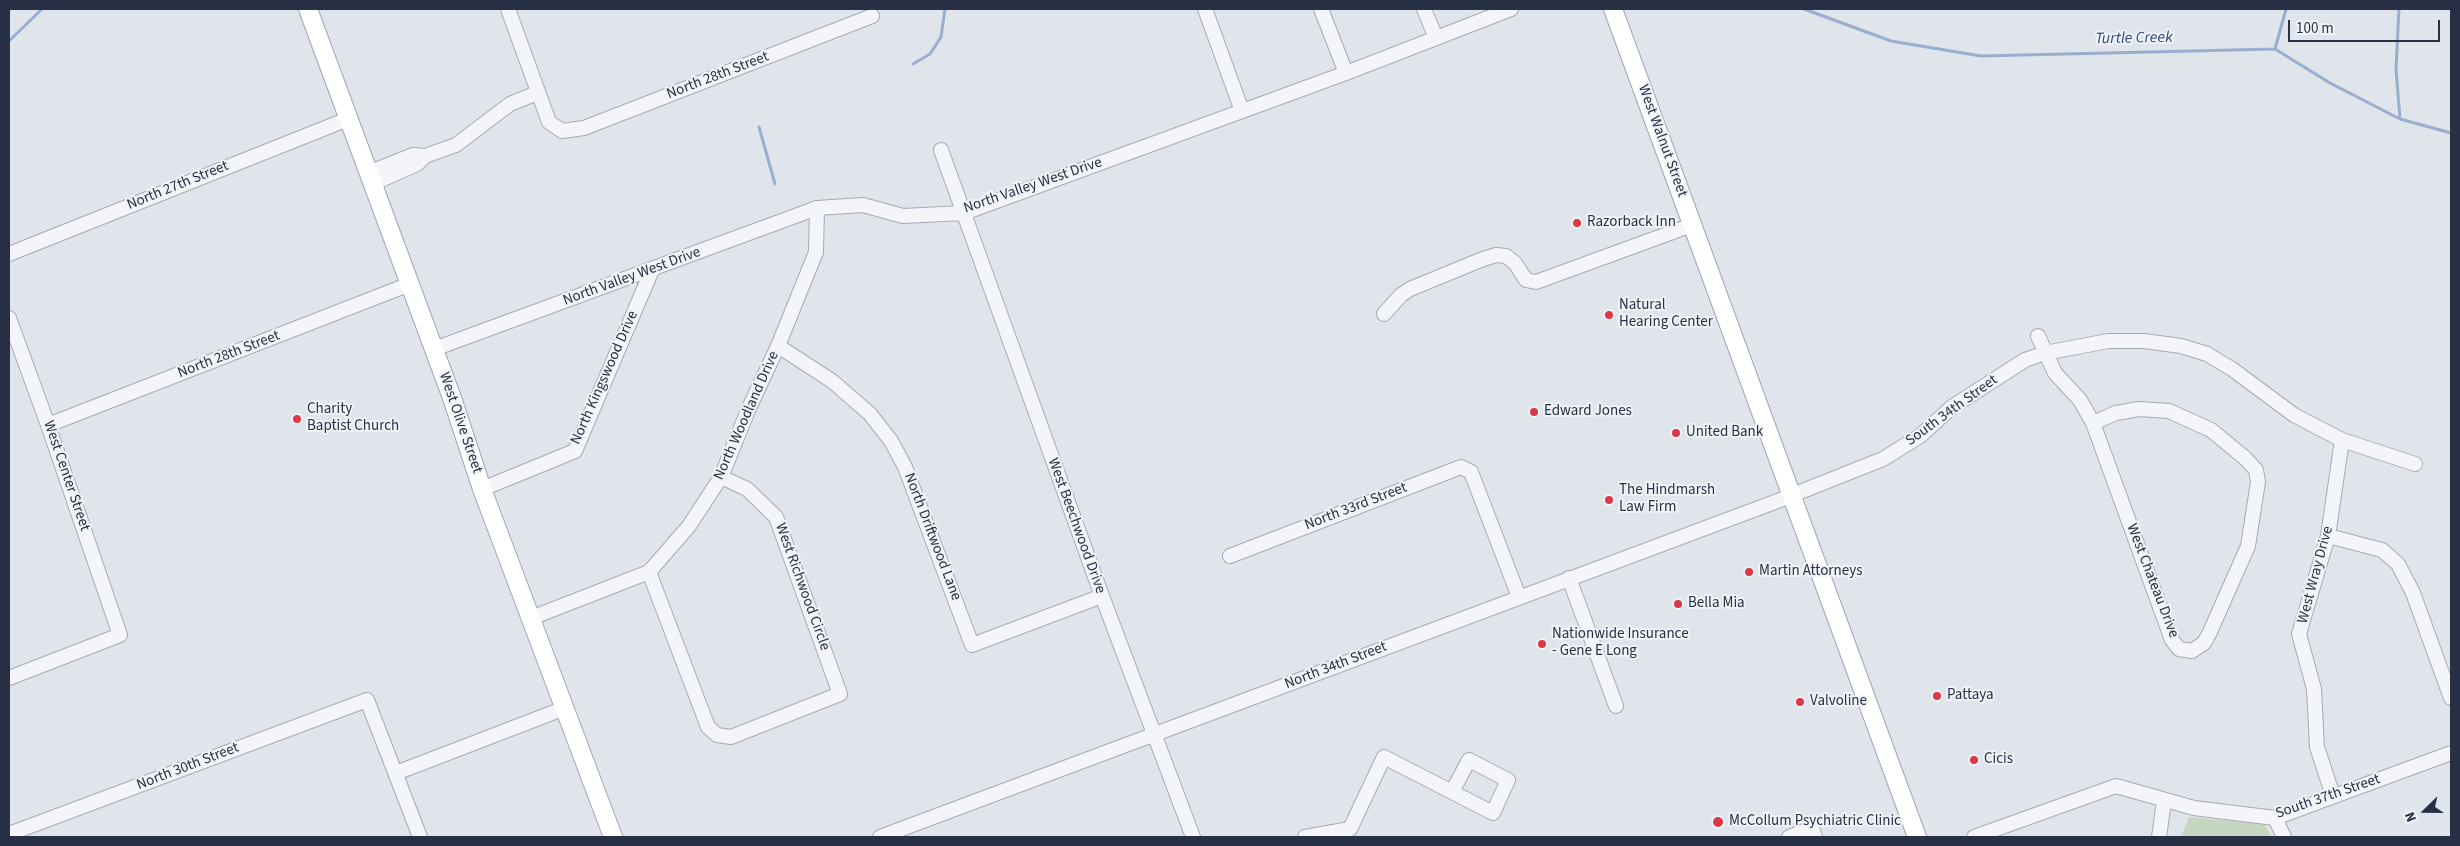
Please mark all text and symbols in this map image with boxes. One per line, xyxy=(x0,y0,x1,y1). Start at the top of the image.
scale bar xyxy=(2290,10,2442,42)
text: 100 m xyxy=(2296,18,2334,39)
water label: Turtle Creek xyxy=(2095,29,2173,49)
street label: North 28th Street xyxy=(664,48,772,104)
street label: West Walnut Street xyxy=(1633,82,1691,200)
street label: North Valley West Drive xyxy=(961,154,1105,218)
street label: North 27th Street xyxy=(125,157,231,215)
place label: Razorback Inn xyxy=(1587,214,1676,232)
marker: Razorback Inn xyxy=(1571,217,1583,229)
street label: North Valley West Drive xyxy=(561,244,703,310)
place label: Natural Hearing Center xyxy=(1619,297,1713,332)
street label: North Kingswood Drive xyxy=(567,308,643,448)
marker: Natural Hearing Center xyxy=(1603,309,1615,321)
street label: North 28th Street xyxy=(175,327,283,383)
street label: North Woodland Drive xyxy=(710,349,784,483)
street label: West Olive Street xyxy=(434,370,486,476)
street label: South 34th Street xyxy=(1903,372,2001,450)
place label: Charity Baptist Church xyxy=(307,401,399,436)
place label: Edward Jones xyxy=(1544,403,1632,421)
marker: Edward Jones xyxy=(1528,406,1540,418)
marker: Charity Baptist Church xyxy=(291,413,303,425)
street label: West Center Street xyxy=(39,418,93,534)
place label: United Bank xyxy=(1686,424,1763,442)
marker: United Bank xyxy=(1670,427,1682,439)
street label: West Beechwood Drive xyxy=(1043,456,1109,596)
street label: North Driftwood Lane xyxy=(899,471,965,603)
street label: North 33rd Street xyxy=(1302,479,1410,535)
place label: The Hindmarsh Law Firm xyxy=(1619,482,1715,517)
marker: The Hindmarsh Law Firm xyxy=(1603,494,1615,506)
street label: West Richwood Circle xyxy=(771,521,833,653)
street label: West Chateau Drive xyxy=(2122,521,2182,641)
street label: West Wray Drive xyxy=(2294,524,2338,626)
place label: Martin Attorneys xyxy=(1759,563,1863,581)
marker: Martin Attorneys xyxy=(1743,566,1755,578)
place label: Bella Mia xyxy=(1688,595,1745,613)
marker: Bella Mia xyxy=(1672,598,1684,610)
place label: Nationwide Insurance - Gene E Long xyxy=(1552,626,1689,661)
street label: North 34th Street xyxy=(1282,638,1390,694)
marker: Nationwide Insurance - Gene E Long xyxy=(1536,638,1548,650)
place label: Pattaya xyxy=(1947,687,1994,705)
marker: Pattaya xyxy=(1931,690,1943,702)
place label: Valvoline xyxy=(1810,693,1867,711)
marker: Valvoline xyxy=(1794,696,1806,708)
street label: North 30th Street xyxy=(134,739,242,795)
place label: Cicis xyxy=(1984,751,2013,769)
marker: Cicis xyxy=(1968,754,1980,766)
street label: South 37th Street xyxy=(2273,771,2383,823)
north arrow xyxy=(2400,786,2450,836)
text: N xyxy=(2400,809,2422,825)
place label: McCollum Psychiatric Clinic xyxy=(1729,813,1901,831)
marker: McCollum Psychiatric Clinic xyxy=(1711,815,1725,829)

